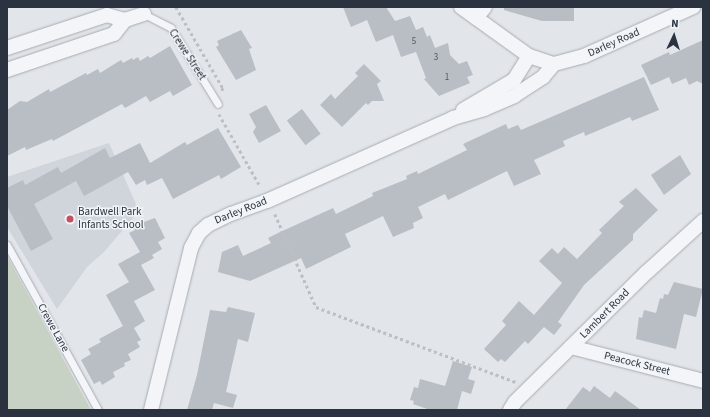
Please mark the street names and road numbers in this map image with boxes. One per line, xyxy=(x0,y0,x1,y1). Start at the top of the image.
street label: Darley Road xyxy=(586,26,642,60)
street label: Crewe Street xyxy=(166,27,208,83)
street label: Darley Road xyxy=(213,195,269,227)
street label: Lambert Road xyxy=(577,286,633,342)
street label: Crewe Lane xyxy=(34,301,72,355)
street label: Peacock Street xyxy=(603,349,671,379)

